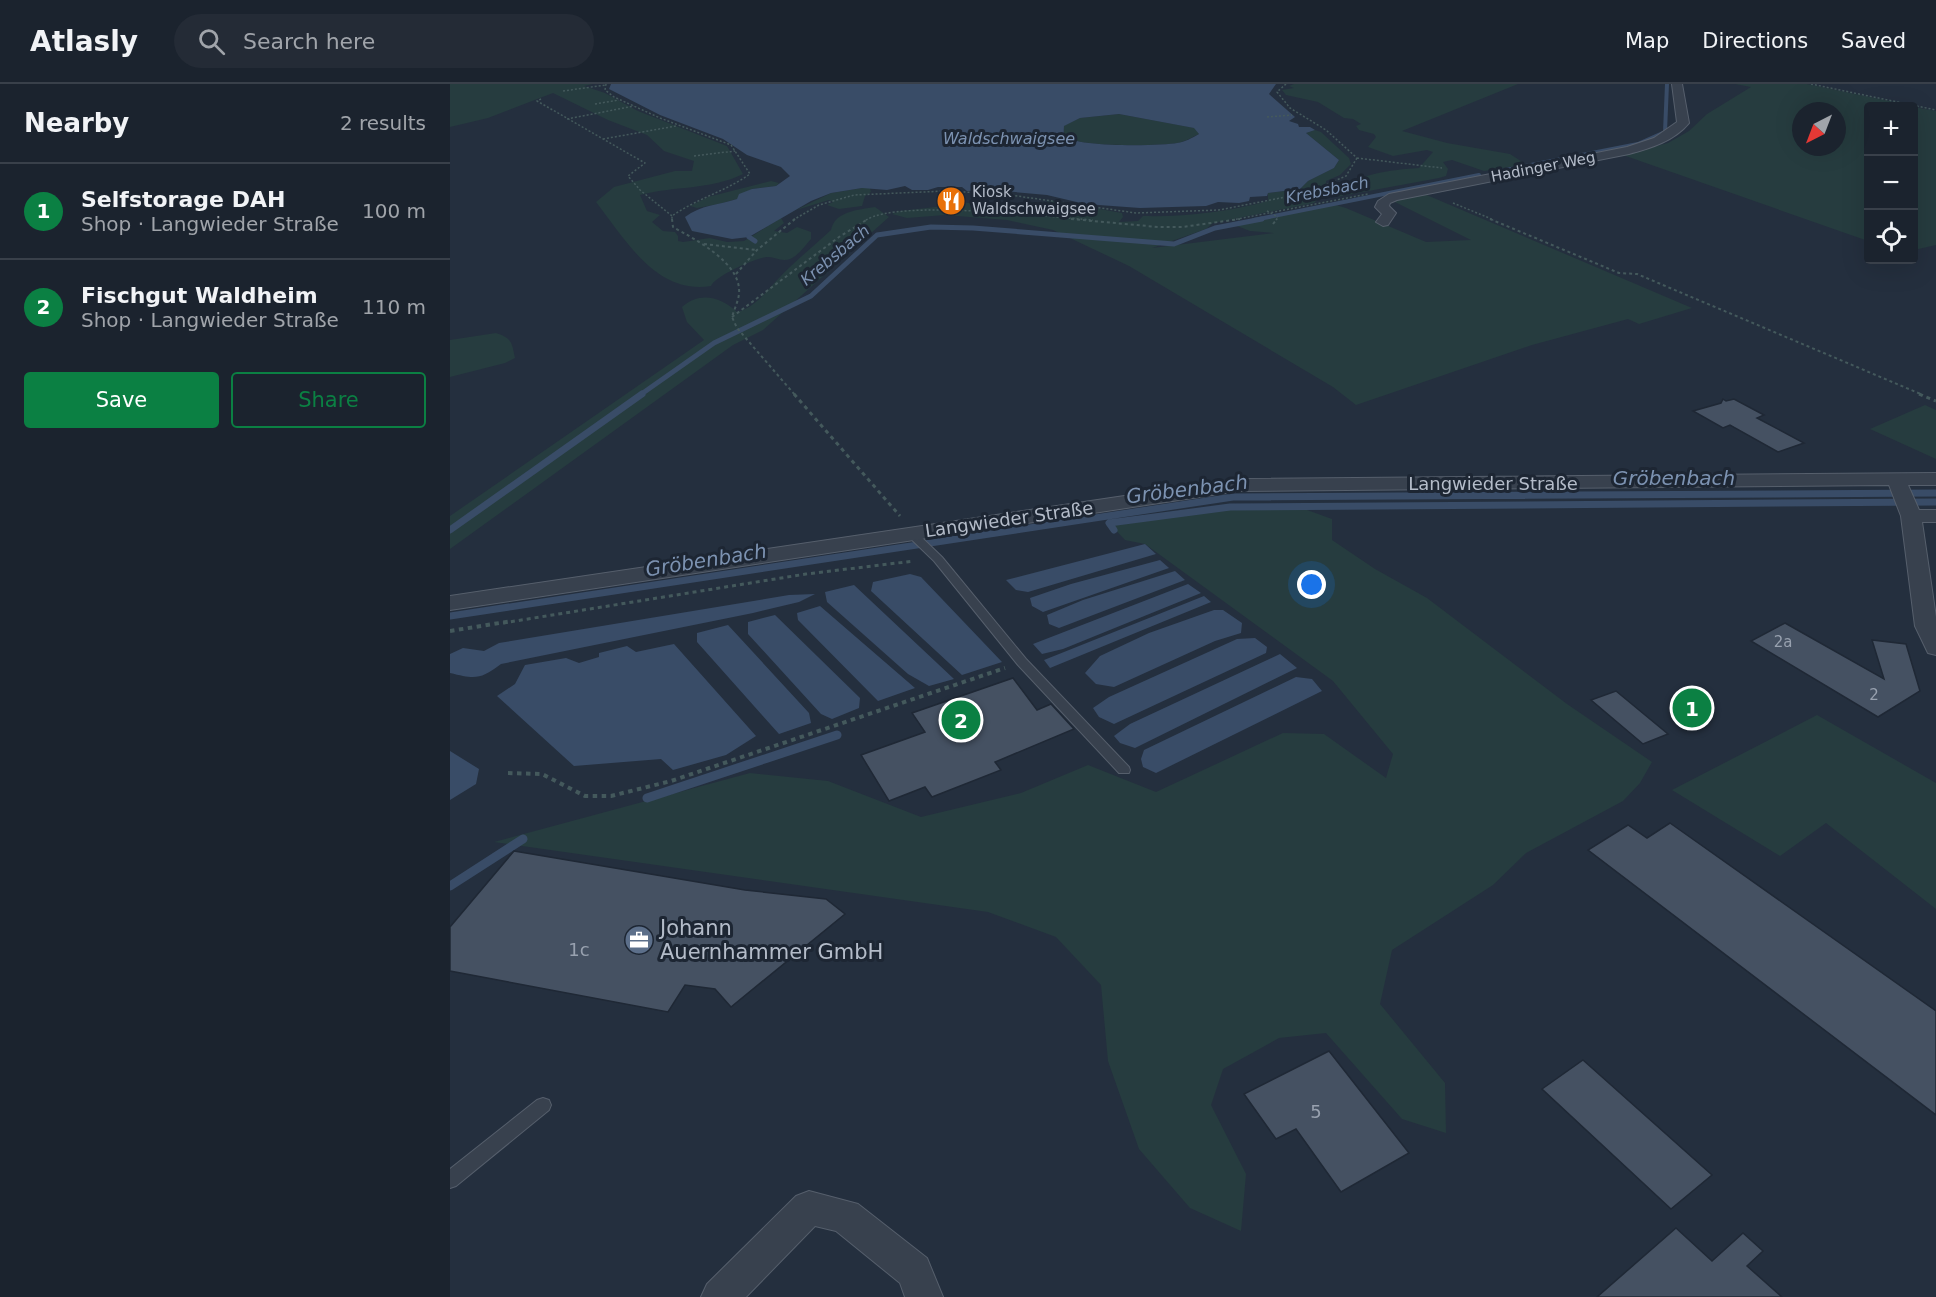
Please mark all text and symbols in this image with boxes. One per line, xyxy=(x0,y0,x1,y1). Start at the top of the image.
search box xyxy=(174,14,594,68)
text: Atlasly xyxy=(30,25,138,58)
icon: search xyxy=(195,25,228,58)
text: Search here xyxy=(243,29,375,54)
text: Map xyxy=(1625,29,1669,53)
text: Directions xyxy=(1702,29,1808,53)
text: Saved xyxy=(1841,29,1906,53)
north arrow xyxy=(1792,102,1846,156)
map controls xyxy=(1864,102,1918,264)
button: + xyxy=(1864,102,1918,156)
text: Nearby xyxy=(24,108,129,138)
text: 2 results xyxy=(340,111,426,135)
water label: Waldschwaigsee xyxy=(943,129,1075,148)
street label: Hadinger Weg xyxy=(1489,148,1597,186)
button: − xyxy=(1864,156,1918,210)
water label: Krebsbach xyxy=(1284,173,1370,207)
place label: Kiosk Waldschwaigsee xyxy=(972,183,1096,218)
restaurant icon: Kiosk Waldschwaigsee xyxy=(935,185,967,217)
text: Selfstorage DAH xyxy=(81,187,285,212)
text: 1 xyxy=(37,199,50,223)
text: 100 m xyxy=(362,199,426,223)
button: locate xyxy=(1864,210,1918,264)
text: Shop · Langwieder Straße xyxy=(81,212,339,236)
water label: Krebsbach xyxy=(797,221,873,289)
text: Fischgut Waldheim xyxy=(81,283,318,308)
text: 2 xyxy=(37,295,50,319)
text: 110 m xyxy=(362,295,426,319)
text: Shop · Langwieder Straße xyxy=(81,308,339,332)
button: Save xyxy=(24,372,219,428)
button: Share xyxy=(231,372,426,428)
water label: Gröbenbach xyxy=(1613,466,1735,490)
water label: Gröbenbach xyxy=(1125,470,1249,508)
street label: Langwieder Straße xyxy=(1408,473,1578,494)
street label: Langwieder Straße xyxy=(924,497,1094,541)
water label: Gröbenbach xyxy=(644,539,768,581)
your location xyxy=(1297,570,1326,599)
house number: 2a xyxy=(1774,633,1792,651)
pin: 1 xyxy=(1672,686,1712,730)
house number: 2 xyxy=(1869,686,1879,704)
pin: 2 xyxy=(942,698,980,742)
place label: Johann Auernhammer GmbH xyxy=(658,916,883,964)
office icon: Johann Auernhammer GmbH xyxy=(623,924,655,956)
house number: 1c xyxy=(568,939,590,960)
house number: 5 xyxy=(1310,1101,1322,1122)

